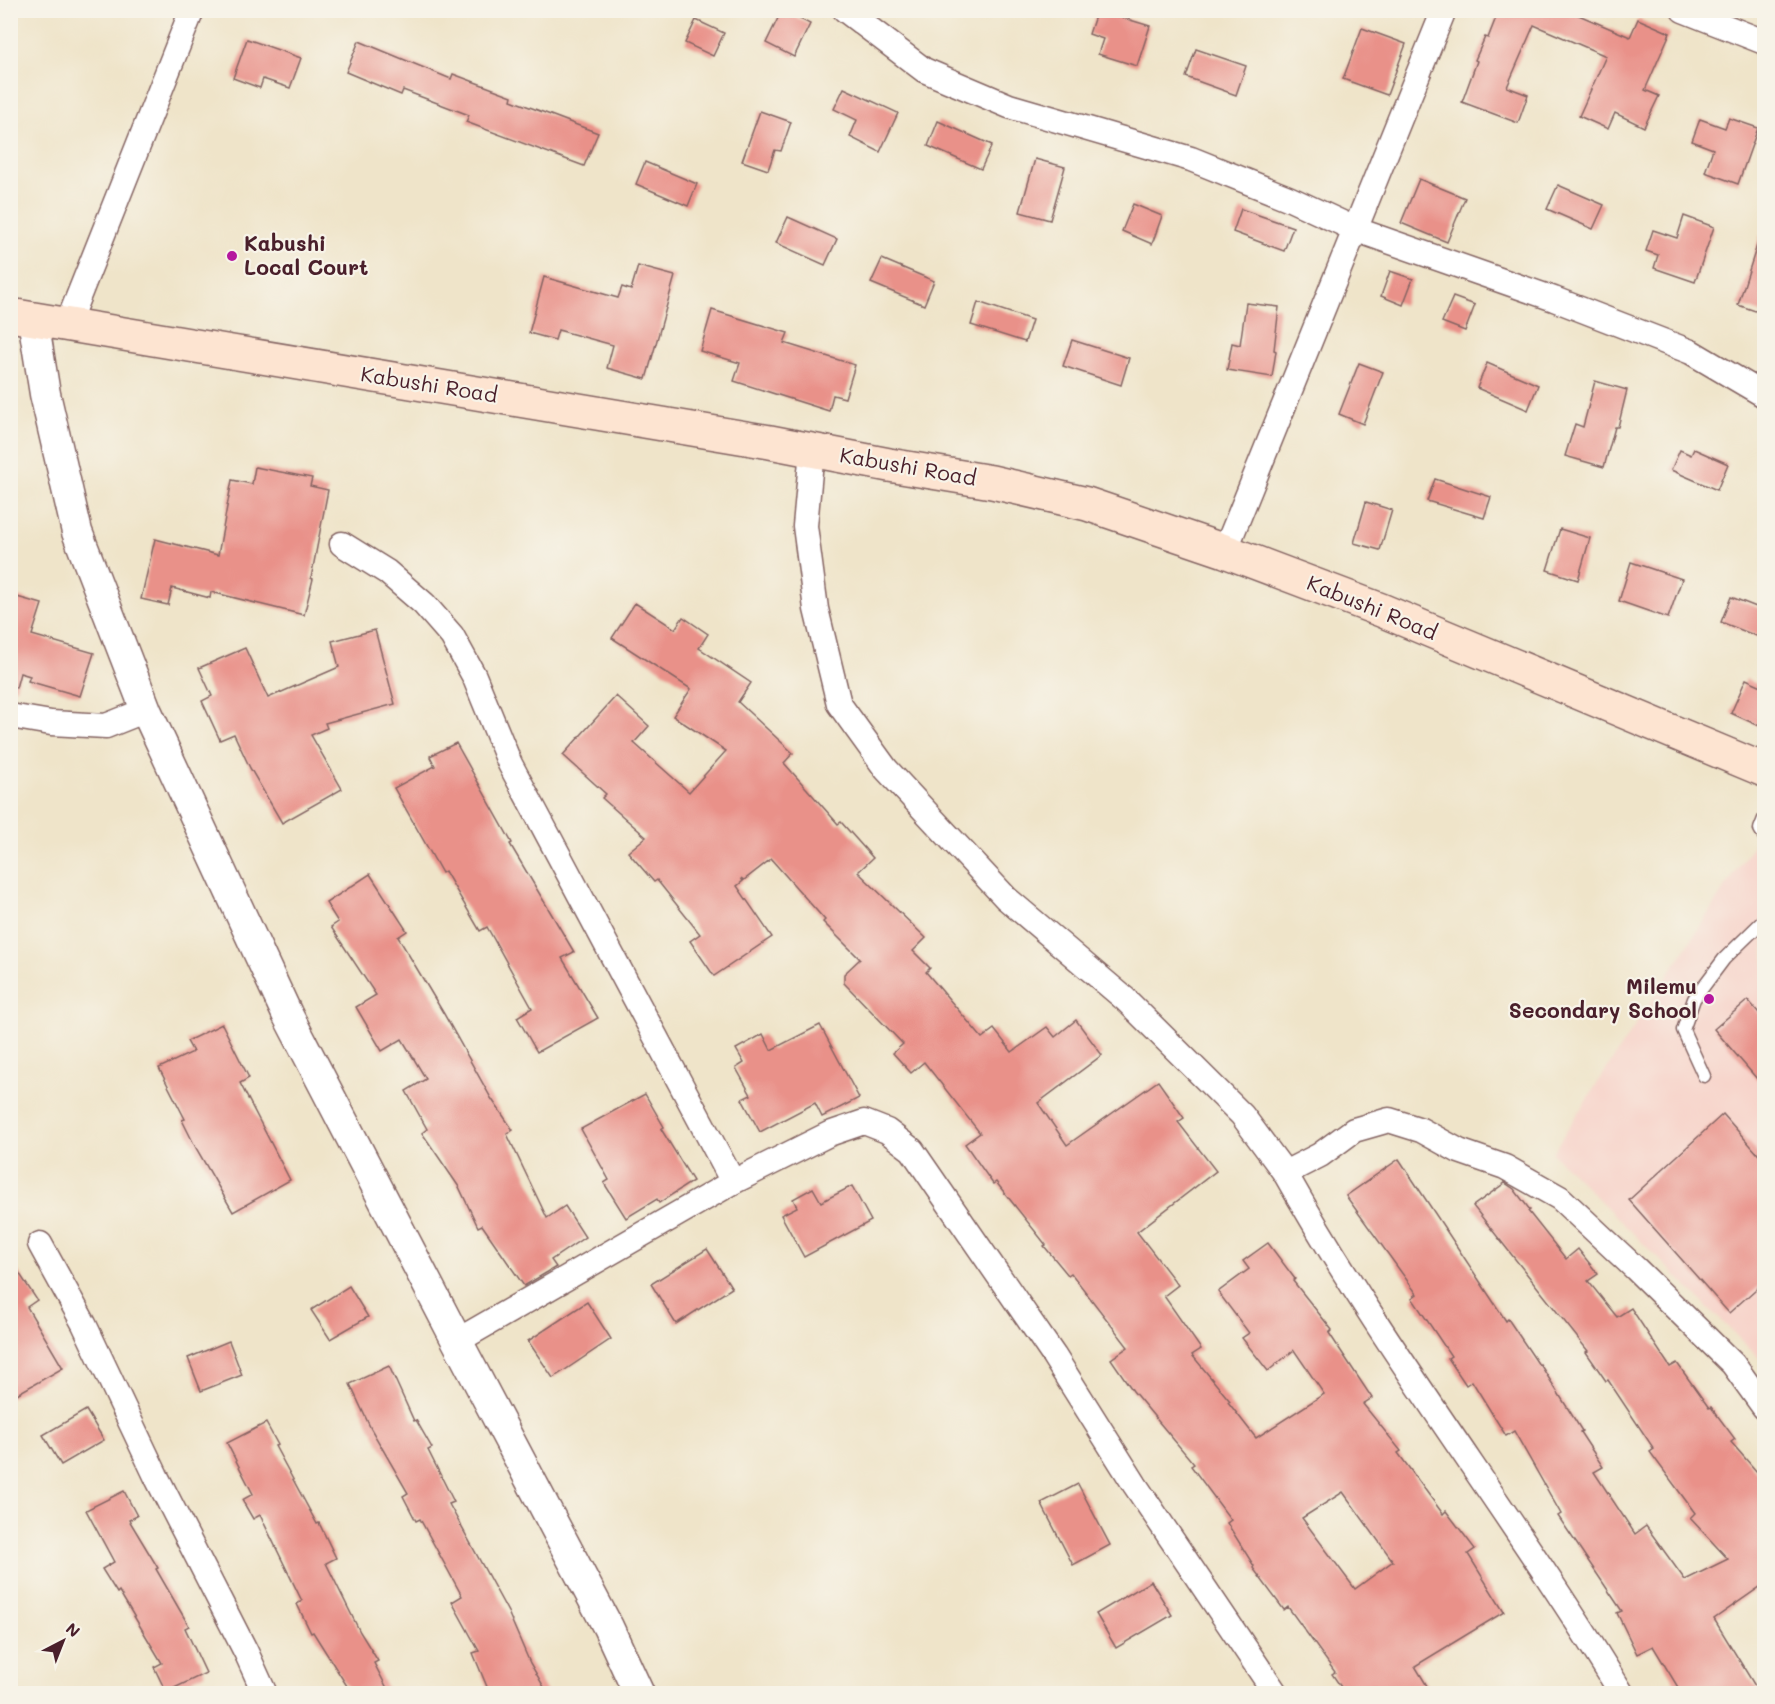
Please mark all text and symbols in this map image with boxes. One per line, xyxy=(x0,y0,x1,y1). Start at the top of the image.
place label: Kabushi Local Court xyxy=(244,229,368,280)
marker: Kabushi Local Court xyxy=(225,249,239,263)
street label: Kabushi Road xyxy=(359,359,500,408)
street label: Kabushi Road xyxy=(838,440,979,491)
street label: Kabushi Road xyxy=(1303,568,1442,645)
place label: Milemu Secondary School xyxy=(1509,972,1697,1024)
marker: Milemu Secondary School xyxy=(1702,992,1716,1006)
north arrow xyxy=(33,1611,93,1671)
text: N xyxy=(62,1618,85,1641)

